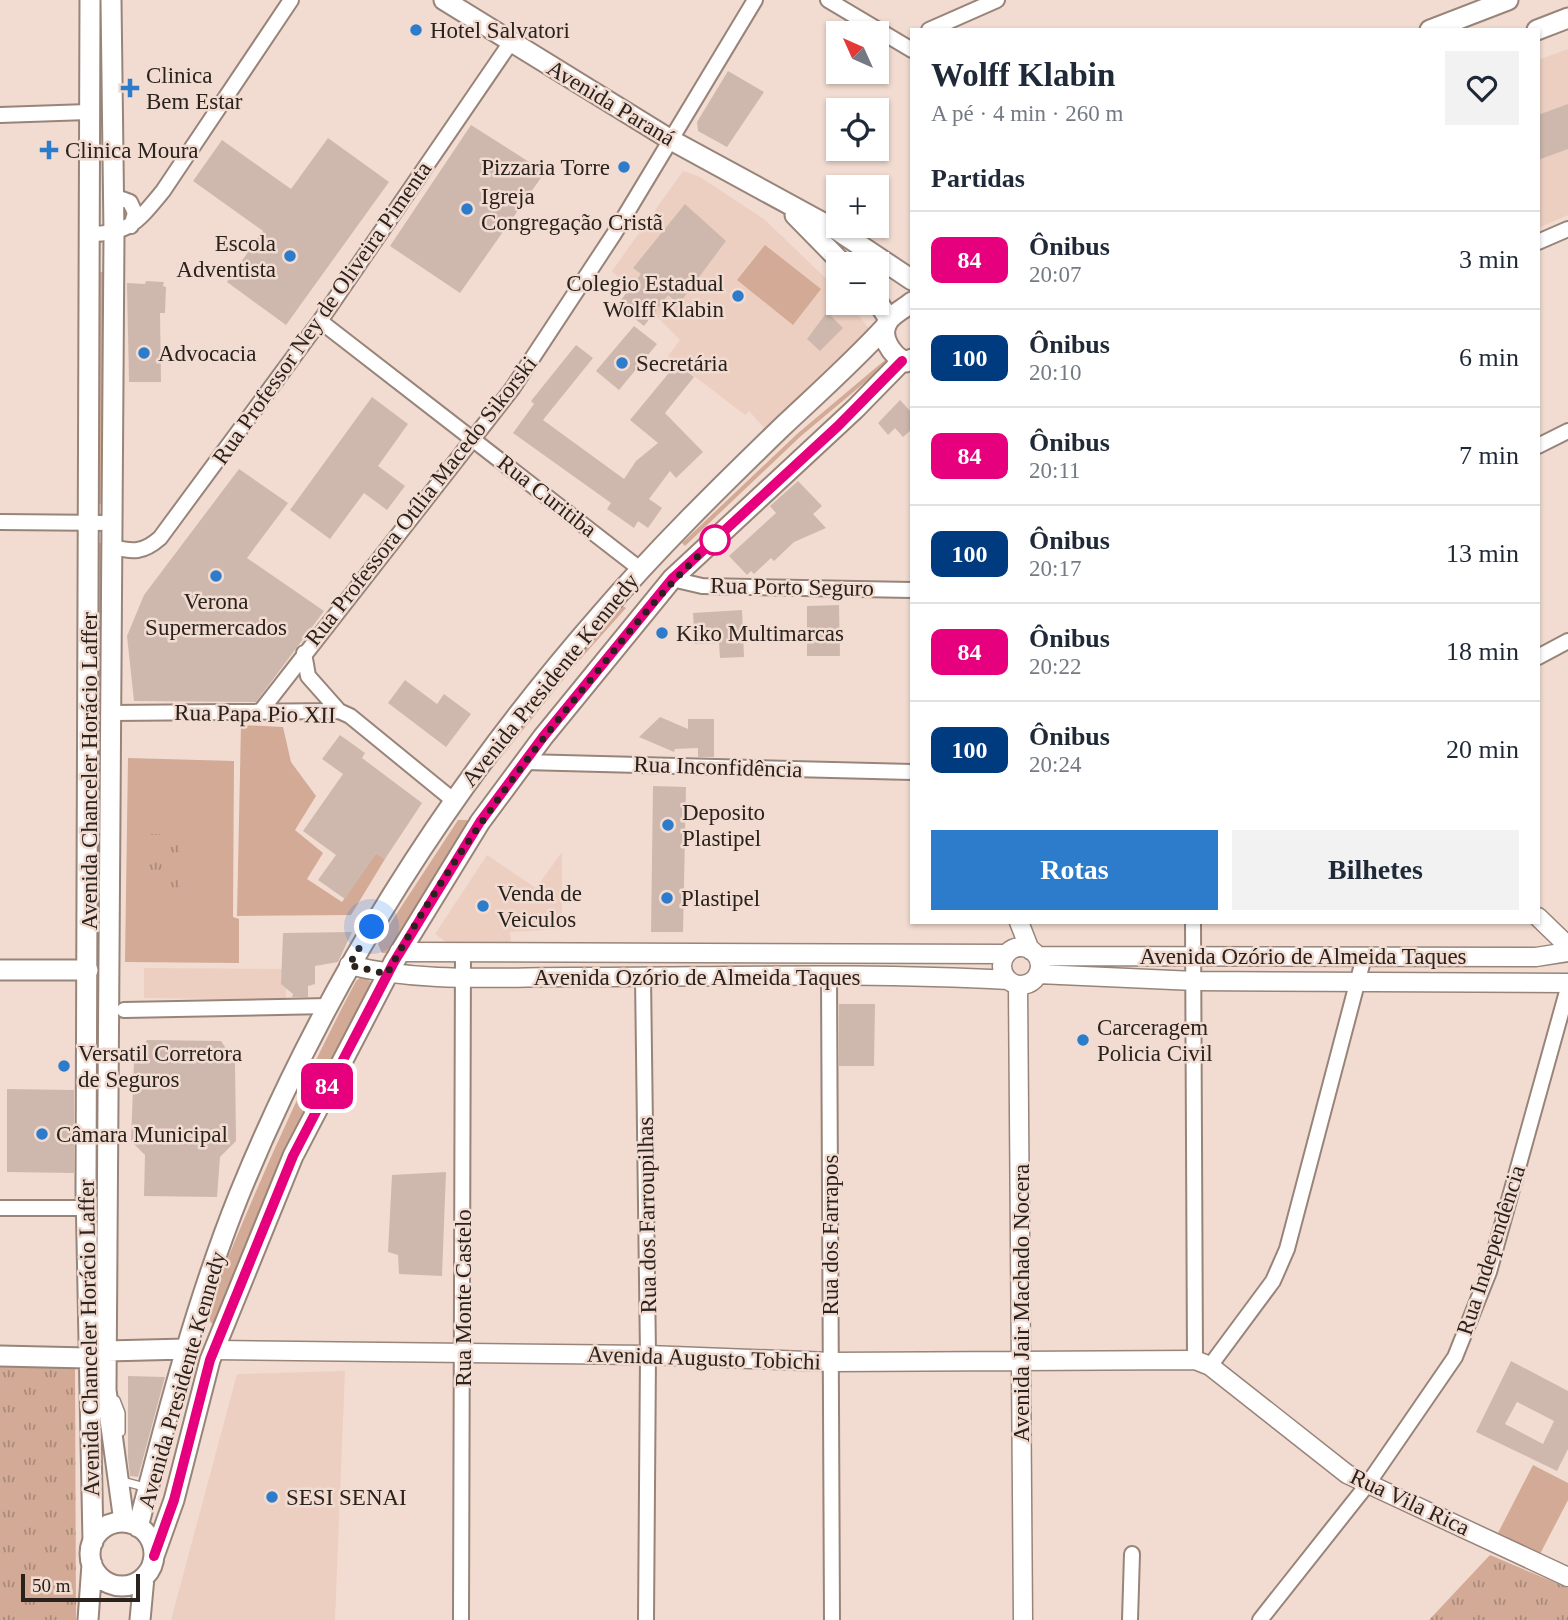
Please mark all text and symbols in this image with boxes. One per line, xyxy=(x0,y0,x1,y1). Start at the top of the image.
place label: Hotel Salvatori xyxy=(430,18,570,43)
north arrow xyxy=(826,21,889,84)
map controls xyxy=(826,21,889,315)
marker: Hotel Salvatori xyxy=(408,22,424,38)
button: heart xyxy=(1445,51,1519,125)
street label: Avenida Paraná xyxy=(543,55,679,151)
text: Wolff Klabin xyxy=(931,57,1115,93)
place label: Clinica Bem Estar xyxy=(146,63,243,114)
marker: Clinica Bem Estar xyxy=(120,78,140,98)
button: locate xyxy=(826,98,889,161)
text: A pé · 4 min · 260 m xyxy=(931,101,1123,126)
place label: Clinica Moura xyxy=(65,138,199,163)
marker: Clinica Moura xyxy=(39,140,59,160)
place label: Pizzaria Torre xyxy=(481,155,610,180)
street label: Rua Professor Ney de Oliveira Pimenta xyxy=(208,157,436,469)
marker: Pizzaria Torre xyxy=(616,159,632,175)
text: Partidas xyxy=(931,164,1025,193)
button: + xyxy=(826,175,889,238)
place label: Igreja Congregação Cristã xyxy=(481,184,663,235)
marker: Igreja Congregação Cristã xyxy=(459,201,475,217)
place label: Escola Adventista xyxy=(176,231,276,282)
text: Ônibus xyxy=(1029,232,1110,261)
text: 3 min xyxy=(1459,245,1519,274)
text: 84 xyxy=(958,247,982,273)
marker: Escola Adventista xyxy=(282,248,298,264)
button: − xyxy=(826,252,889,315)
text: 20:07 xyxy=(1029,262,1081,287)
place label: Colegio Estadual Wolff Klabin xyxy=(566,271,724,322)
marker: Colegio Estadual Wolff Klabin xyxy=(730,288,746,304)
text: Ônibus xyxy=(1029,330,1110,359)
place label: Advocacia xyxy=(158,341,256,366)
text: 6 min xyxy=(1459,343,1519,372)
marker: Advocacia xyxy=(136,345,152,361)
text: 100 xyxy=(952,345,988,371)
street label: Rua Professora Otília Macedo Sikorski xyxy=(300,351,542,651)
place label: Secretária xyxy=(636,351,728,376)
marker: Secretária xyxy=(614,355,630,371)
text: 20:10 xyxy=(1029,360,1081,385)
text: Ônibus xyxy=(1029,428,1110,457)
text: 7 min xyxy=(1459,441,1519,470)
text: 84 xyxy=(958,443,982,469)
street label: Rua Curitiba xyxy=(493,450,601,542)
text: 20:11 xyxy=(1029,458,1081,483)
unlabelled marker xyxy=(700,525,730,555)
text: Ônibus xyxy=(1029,526,1110,555)
text: 13 min xyxy=(1446,539,1519,568)
text: 100 xyxy=(952,541,988,567)
text: 20:17 xyxy=(1029,556,1081,581)
marker: Verona Supermercados xyxy=(208,568,224,584)
street label: Avenida Presidente Kennedy xyxy=(456,568,644,791)
street label: Rua Porto Seguro xyxy=(710,573,874,601)
place label: Verona Supermercados xyxy=(145,589,287,640)
street label: Avenida Chanceler Horácio Laffer xyxy=(77,612,102,930)
place label: Kiko Multimarcas xyxy=(676,621,844,646)
text: Ônibus xyxy=(1029,624,1110,653)
marker: Kiko Multimarcas xyxy=(654,625,670,641)
text: 18 min xyxy=(1446,637,1519,666)
text: 84 xyxy=(958,639,982,665)
text: 20:22 xyxy=(1029,654,1081,679)
street label: Rua Papa Pio XII xyxy=(174,700,336,728)
text: Ônibus xyxy=(1029,722,1110,751)
text: 20 min xyxy=(1446,735,1519,764)
text: 100 xyxy=(952,737,988,763)
street label: Rua Inconfidência xyxy=(633,752,803,782)
text: 20:24 xyxy=(1029,752,1081,777)
place label: Deposito Plastipel xyxy=(682,800,765,851)
marker: Deposito Plastipel xyxy=(660,817,676,833)
button: Rotas xyxy=(931,830,1218,910)
button: Bilhetes xyxy=(1232,830,1519,910)
place label: Venda de Veiculos xyxy=(497,881,582,932)
place label: Plastipel xyxy=(681,886,760,911)
marker: Plastipel xyxy=(659,890,675,906)
marker: Venda de Veiculos xyxy=(475,898,491,914)
your location xyxy=(354,909,389,944)
street label: Avenida Ozório de Almeida Taques xyxy=(1139,944,1467,969)
street label: Avenida Ozório de Almeida Taques xyxy=(533,965,861,990)
place label: Carceragem Policia Civil xyxy=(1097,1015,1213,1066)
marker: Carceragem Policia Civil xyxy=(1075,1032,1091,1048)
place label: Versatil Corretora de Seguros xyxy=(78,1041,242,1092)
marker: Versatil Corretora de Seguros xyxy=(56,1058,72,1074)
line badge: 84 xyxy=(296,1063,358,1109)
text: 84 xyxy=(315,1073,339,1099)
street label: Rua dos Farroupilhas xyxy=(633,1116,661,1314)
place label: Câmara Municipal xyxy=(56,1122,228,1147)
marker: Câmara Municipal xyxy=(34,1126,50,1142)
street label: Rua dos Farrapos xyxy=(818,1154,843,1315)
street label: Rua Independência xyxy=(1452,1162,1530,1338)
street label: Avenida Jair Machado Nocera xyxy=(1009,1164,1034,1442)
street label: Avenida Chanceler Horácio Laffer xyxy=(74,1179,104,1497)
street label: Rua Monte Castelo xyxy=(451,1209,476,1387)
street label: Avenida Presidente Kennedy xyxy=(133,1248,231,1512)
street label: Avenida Augusto Tobichi xyxy=(587,1341,821,1375)
street label: Rua Vila Rica xyxy=(1346,1464,1474,1540)
place label: SESI SENAI xyxy=(286,1485,407,1510)
marker: SESI SENAI xyxy=(264,1489,280,1505)
scale bar xyxy=(21,1571,140,1603)
text: 50 m xyxy=(32,1575,71,1596)

